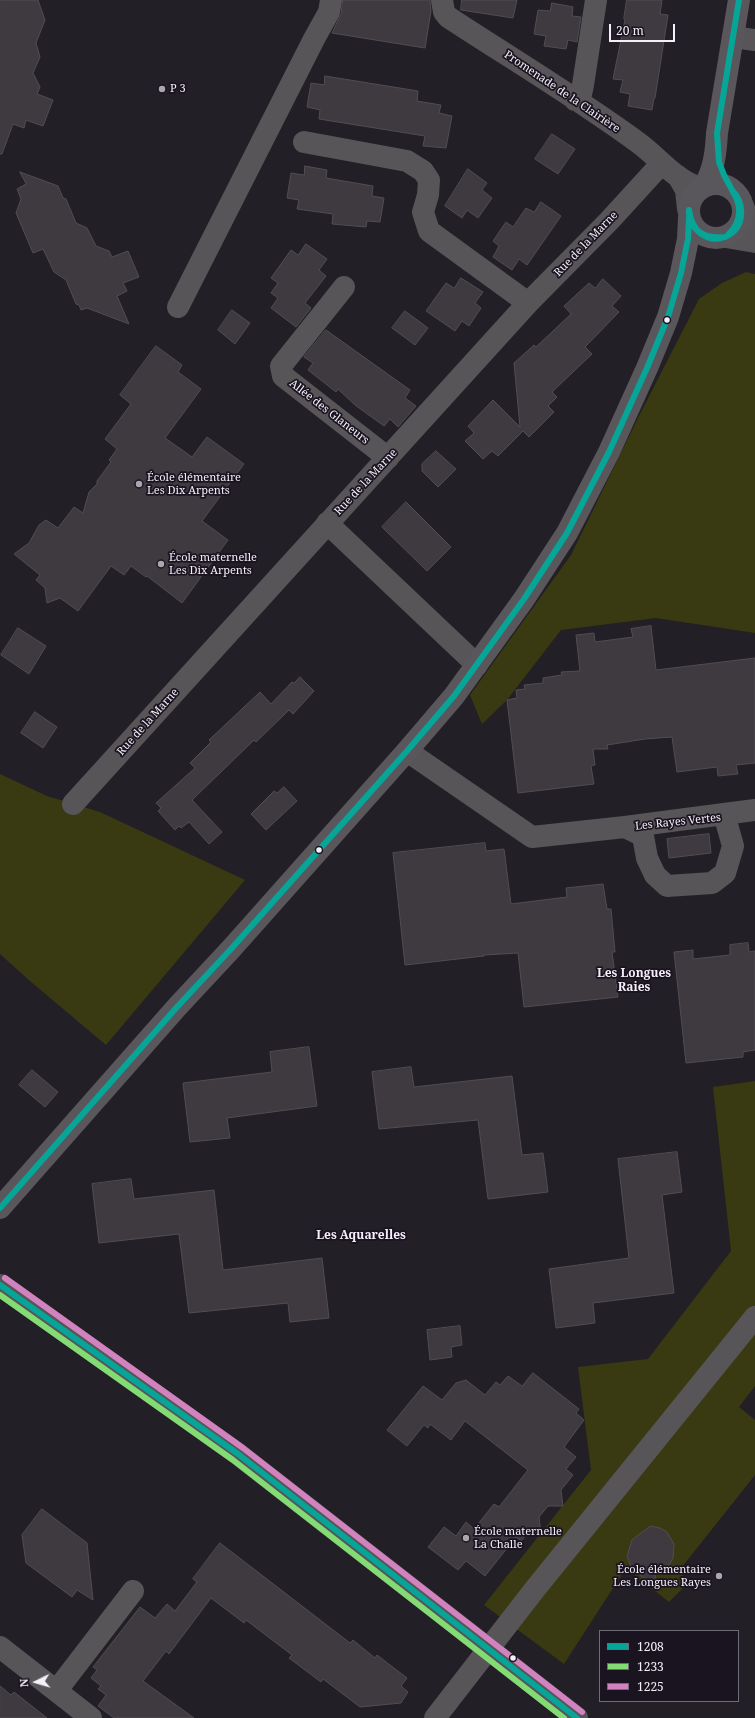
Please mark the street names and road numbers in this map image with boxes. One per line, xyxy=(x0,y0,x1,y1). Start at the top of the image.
street label: Promenade de la Clairière xyxy=(502,48,622,136)
street label: Rue de la Marne xyxy=(552,209,620,279)
street label: Allée des Glaneurs xyxy=(287,377,371,447)
street label: Rue de la Marne xyxy=(332,446,400,518)
street label: Rue de la Marne xyxy=(114,686,182,758)
street label: Les Rayes Vertes xyxy=(634,811,722,833)

